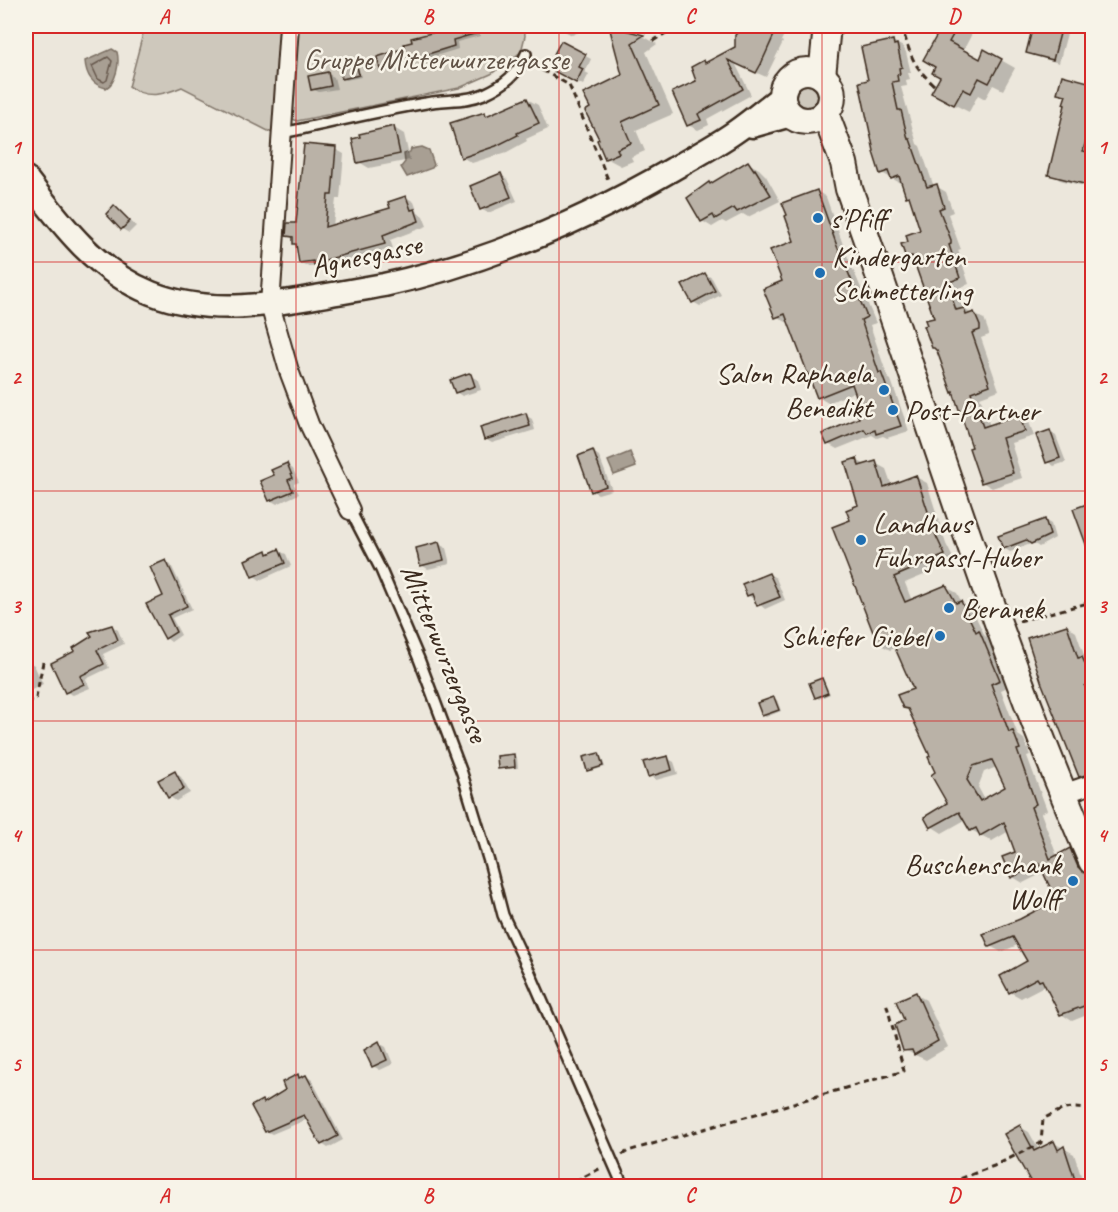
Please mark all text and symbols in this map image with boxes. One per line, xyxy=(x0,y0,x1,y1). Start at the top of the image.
text: A xyxy=(159,4,171,29)
text: B xyxy=(423,4,435,29)
text: C xyxy=(685,4,697,29)
text: D xyxy=(948,4,962,29)
park label: Gruppe Mitterwurzergasse xyxy=(303,40,571,78)
text: 1 xyxy=(12,135,23,160)
text: 1 xyxy=(1098,135,1109,160)
place label: s'Pfiff xyxy=(830,199,892,237)
marker: s'Pfiff xyxy=(811,211,825,225)
street label: Agnesgasse xyxy=(307,224,427,285)
place label: Kindergarten Schmetterling xyxy=(832,237,974,309)
marker: Kindergarten Schmetterling xyxy=(813,266,827,280)
place label: Salon Raphaela Benedikt xyxy=(715,354,875,426)
text: 2 xyxy=(12,365,23,390)
text: 2 xyxy=(1098,365,1109,390)
marker: Salon Raphaela Benedikt xyxy=(877,383,891,397)
place label: Post-Partner xyxy=(905,391,1042,429)
marker: Post-Partner xyxy=(886,403,900,417)
place label: Landhaus Fuhrgassl-Huber xyxy=(873,504,1044,576)
marker: Landhaus Fuhrgassl-Huber xyxy=(854,533,868,547)
street label: Mitterwurzergasse xyxy=(392,559,499,749)
place label: Beranek xyxy=(961,589,1045,627)
text: 3 xyxy=(12,594,23,619)
text: 3 xyxy=(1098,594,1109,619)
marker: Beranek xyxy=(942,601,956,615)
place label: Schiefer Giebel xyxy=(780,617,933,655)
marker: Schiefer Giebel xyxy=(933,629,947,643)
text: 4 xyxy=(12,823,24,848)
text: 4 xyxy=(1098,823,1110,848)
place label: Buschenschank Wolff xyxy=(905,845,1067,917)
marker: Buschenschank Wolff xyxy=(1066,874,1080,888)
text: 5 xyxy=(12,1052,23,1077)
text: 5 xyxy=(1098,1052,1109,1077)
text: A xyxy=(159,1183,171,1208)
text: B xyxy=(423,1183,435,1208)
text: C xyxy=(685,1183,697,1208)
text: D xyxy=(948,1183,962,1208)

